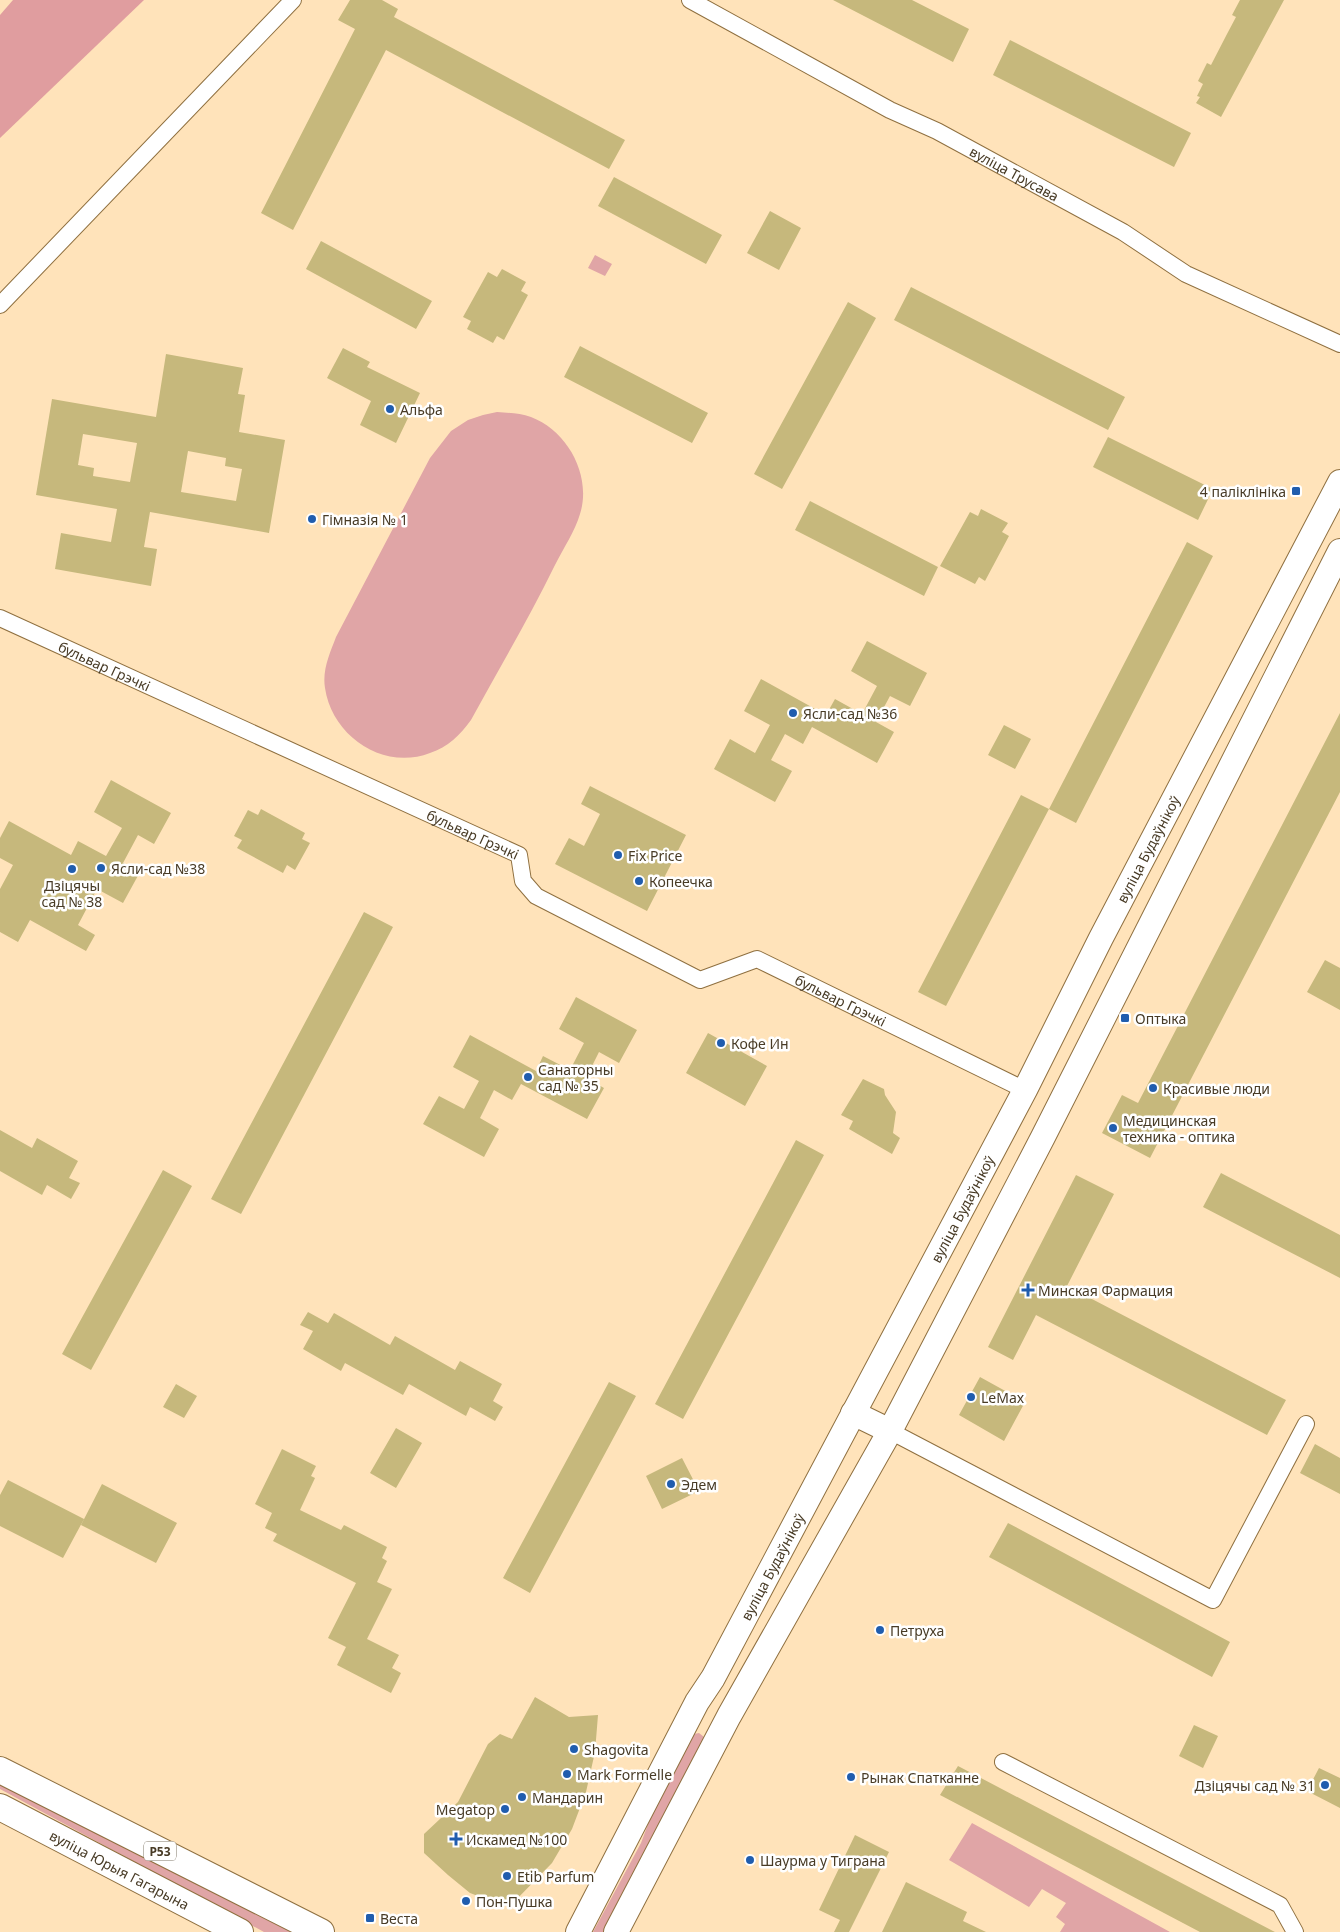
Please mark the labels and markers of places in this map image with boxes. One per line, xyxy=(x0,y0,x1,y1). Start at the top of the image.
place label: Альфа xyxy=(400,400,443,419)
marker: Альфа xyxy=(384,403,396,415)
place label: 4 паліклініка xyxy=(1200,482,1286,501)
marker: 4 паліклініка xyxy=(1290,485,1302,497)
place label: Гімназія № 1 xyxy=(322,510,408,529)
marker: Гімназія № 1 xyxy=(306,513,318,525)
place label: Ясли-сад №36 xyxy=(803,704,897,723)
marker: Ясли-сад №36 xyxy=(787,707,799,719)
place label: Fix Price xyxy=(628,846,683,865)
marker: Fix Price xyxy=(612,849,624,861)
place label: Ясли-сад №38 xyxy=(111,859,205,878)
marker: Ясли-сад №38 xyxy=(95,862,107,874)
marker: Дзіцячы сад № 38 xyxy=(66,863,78,875)
place label: Копеечка xyxy=(649,872,713,891)
marker: Копеечка xyxy=(633,875,645,887)
place label: Дзіцячы сад № 38 xyxy=(42,876,102,911)
place label: Оптыка xyxy=(1135,1009,1186,1028)
marker: Оптыка xyxy=(1119,1012,1131,1024)
place label: Кофе Ин xyxy=(731,1034,789,1053)
marker: Кофе Ин xyxy=(715,1037,727,1049)
place label: Санаторны сад № 35 xyxy=(538,1060,613,1095)
marker: Санаторны сад № 35 xyxy=(522,1071,534,1083)
place label: Красивые люди xyxy=(1163,1079,1270,1098)
marker: Красивые люди xyxy=(1147,1082,1159,1094)
place label: Медицинская техника - оптика xyxy=(1123,1111,1235,1146)
marker: Медицинская техника - оптика xyxy=(1107,1122,1119,1134)
place label: Минская Фармация xyxy=(1038,1281,1173,1300)
marker: Минская Фармация xyxy=(1022,1284,1034,1296)
place label: LeMax xyxy=(981,1388,1025,1407)
marker: LeMax xyxy=(965,1391,977,1403)
place label: Эдем xyxy=(681,1475,717,1494)
marker: Эдем xyxy=(665,1478,677,1490)
place label: Петруха xyxy=(890,1621,944,1640)
marker: Петруха xyxy=(874,1624,886,1636)
place label: Shagovita xyxy=(584,1740,649,1759)
marker: Shagovita xyxy=(568,1743,580,1755)
place label: Mark Formelle xyxy=(577,1765,672,1784)
marker: Mark Formelle xyxy=(561,1768,573,1780)
place label: Рынак Спатканне xyxy=(861,1768,979,1787)
marker: Рынак Спатканне xyxy=(845,1771,857,1783)
place label: Дзіцячы сад № 31 xyxy=(1194,1776,1315,1795)
marker: Дзіцячы сад № 31 xyxy=(1319,1779,1331,1791)
place label: Мандарин xyxy=(532,1788,603,1807)
marker: Мандарин xyxy=(516,1791,528,1803)
place label: Megatop xyxy=(436,1800,495,1819)
marker: Megatop xyxy=(499,1803,511,1815)
place label: Искамед №100 xyxy=(466,1830,567,1849)
marker: Искамед №100 xyxy=(450,1833,462,1845)
place label: Шаурма у Тиграна xyxy=(760,1851,886,1870)
marker: Шаурма у Тиграна xyxy=(744,1854,756,1866)
place label: Etib Parfum xyxy=(517,1867,594,1886)
marker: Etib Parfum xyxy=(501,1870,513,1882)
place label: Пон-Пушка xyxy=(476,1892,553,1911)
marker: Пон-Пушка xyxy=(460,1895,472,1907)
place label: Веста xyxy=(380,1909,418,1928)
marker: Веста xyxy=(364,1912,376,1924)

